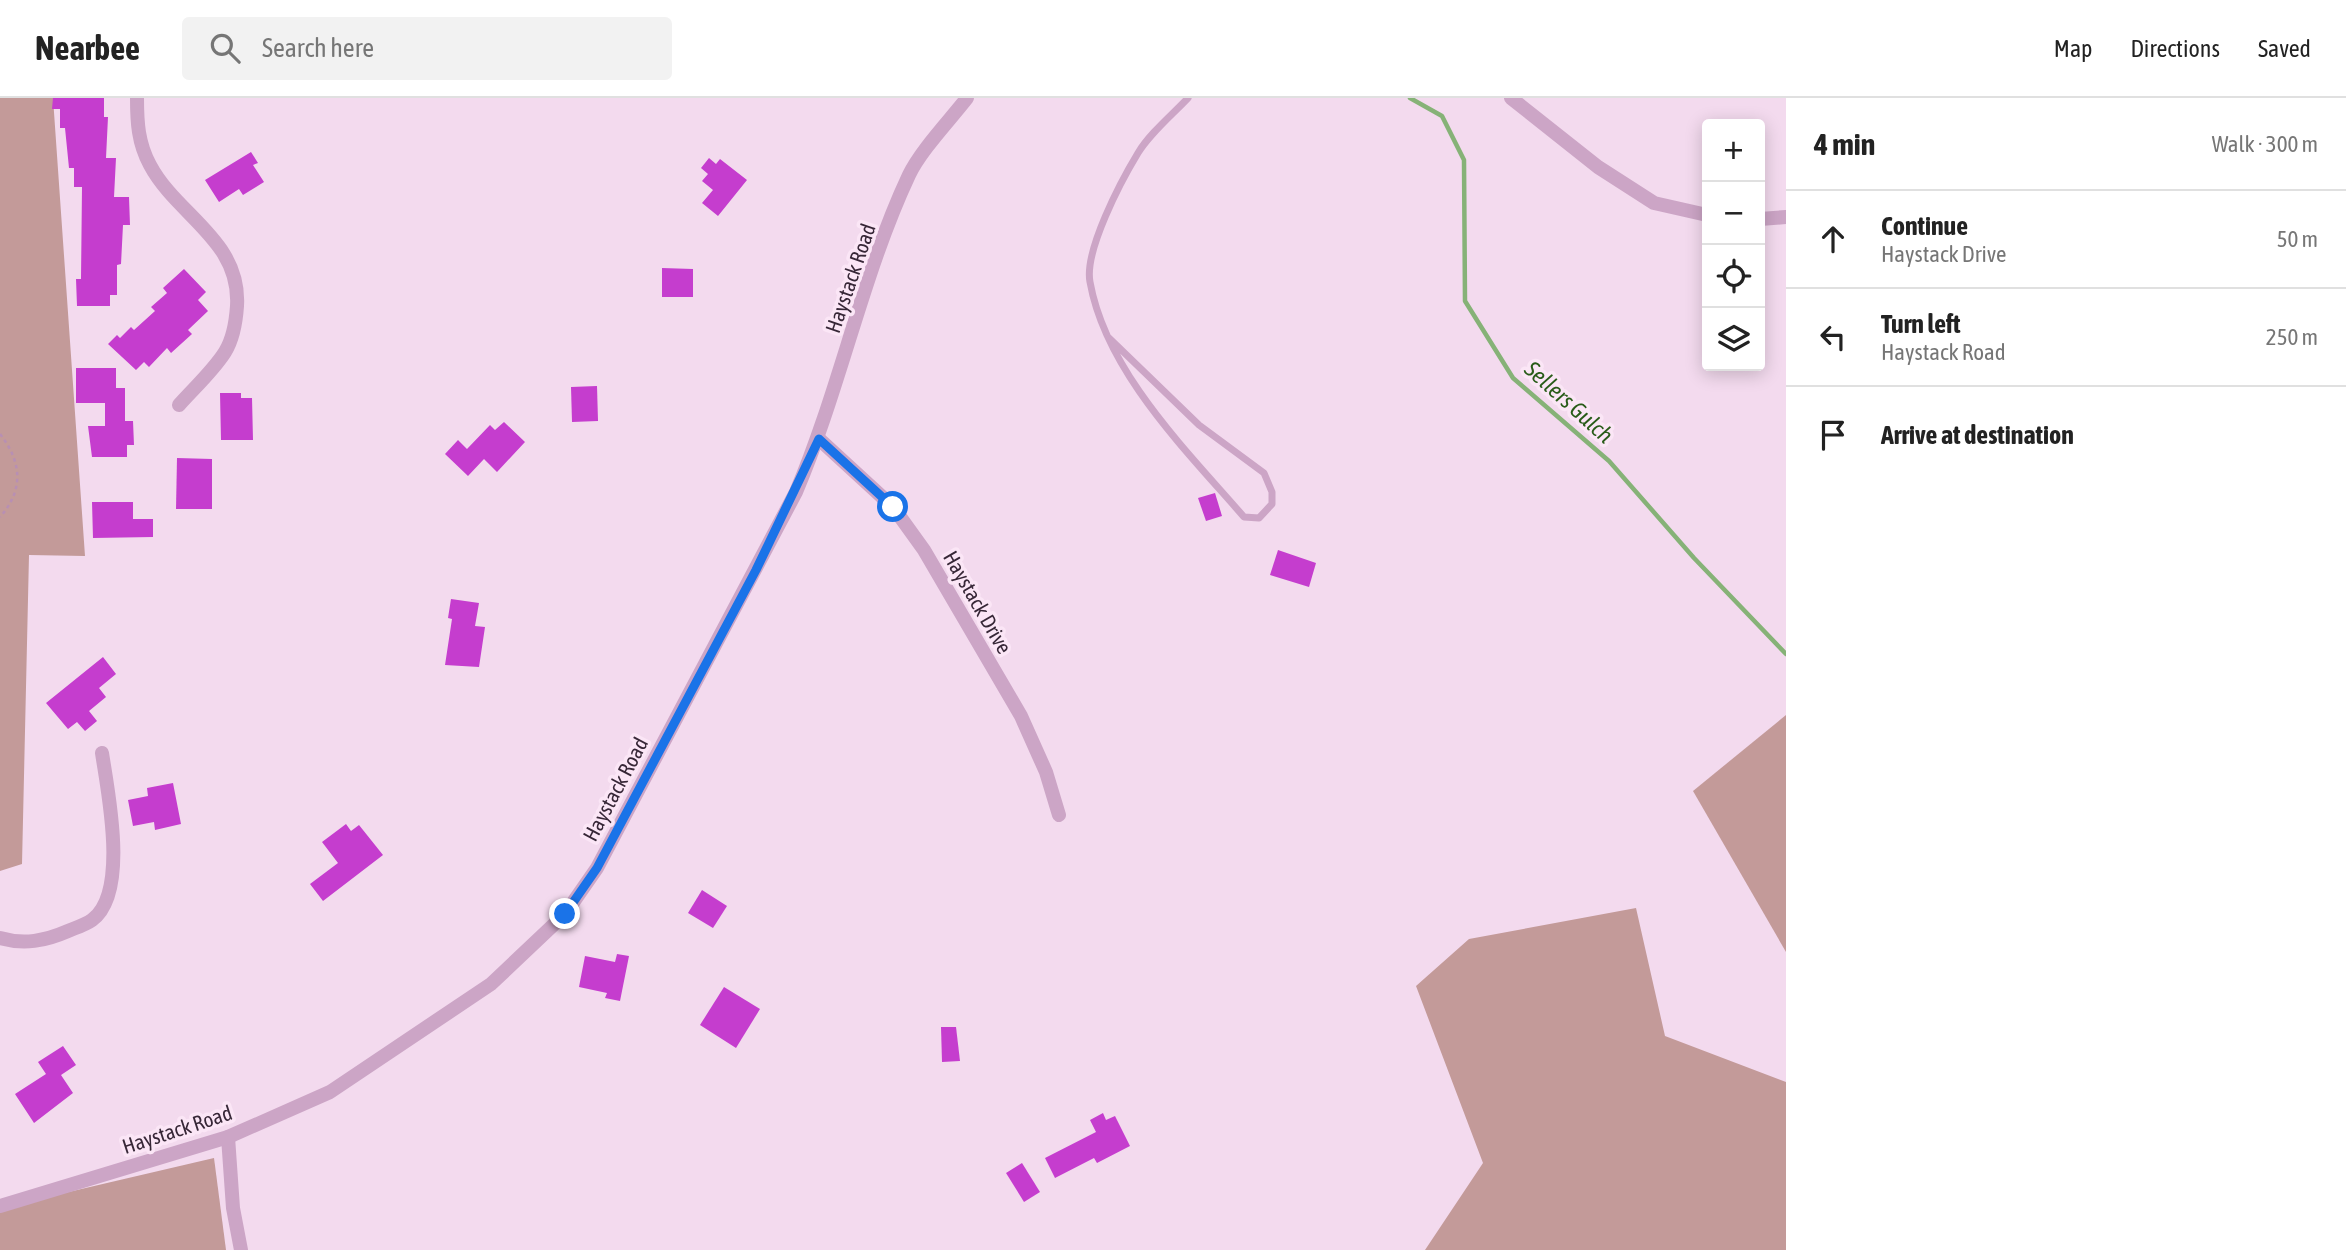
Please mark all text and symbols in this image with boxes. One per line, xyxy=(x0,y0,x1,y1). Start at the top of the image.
search box xyxy=(182,17,672,80)
text: Nearbee xyxy=(35,29,140,67)
icon: search xyxy=(206,29,244,67)
text: Search here xyxy=(262,33,374,63)
text: Map xyxy=(2054,35,2092,62)
text: Directions xyxy=(2130,35,2220,62)
text: Saved xyxy=(2258,35,2311,62)
map controls xyxy=(1702,119,1765,371)
button: + xyxy=(1702,119,1765,182)
text: 4 min xyxy=(1814,127,1875,161)
text: Walk · 300 m xyxy=(2212,131,2318,157)
button: − xyxy=(1702,182,1765,245)
text: Continue xyxy=(1881,211,1968,241)
street label: Haystack Road xyxy=(820,220,880,336)
icon: ahead xyxy=(1814,220,1852,258)
text: 50 m xyxy=(2277,226,2318,252)
text: Haystack Drive xyxy=(1881,241,2006,267)
button: locate xyxy=(1702,245,1765,308)
button: layers xyxy=(1702,308,1765,371)
text: Turn left xyxy=(1881,309,1961,339)
icon: left xyxy=(1814,318,1852,356)
text: 250 m xyxy=(2266,324,2318,350)
text: Haystack Road xyxy=(1881,339,2006,365)
water label: Sellers Gulch xyxy=(1519,355,1618,448)
icon: arrive xyxy=(1814,416,1852,454)
text: Arrive at destination xyxy=(1881,420,2074,450)
route start xyxy=(877,491,908,522)
street label: Haystack Drive xyxy=(939,546,1017,658)
street label: Haystack Road xyxy=(578,733,652,845)
route end xyxy=(549,898,580,929)
street label: Haystack Road xyxy=(119,1100,235,1158)

